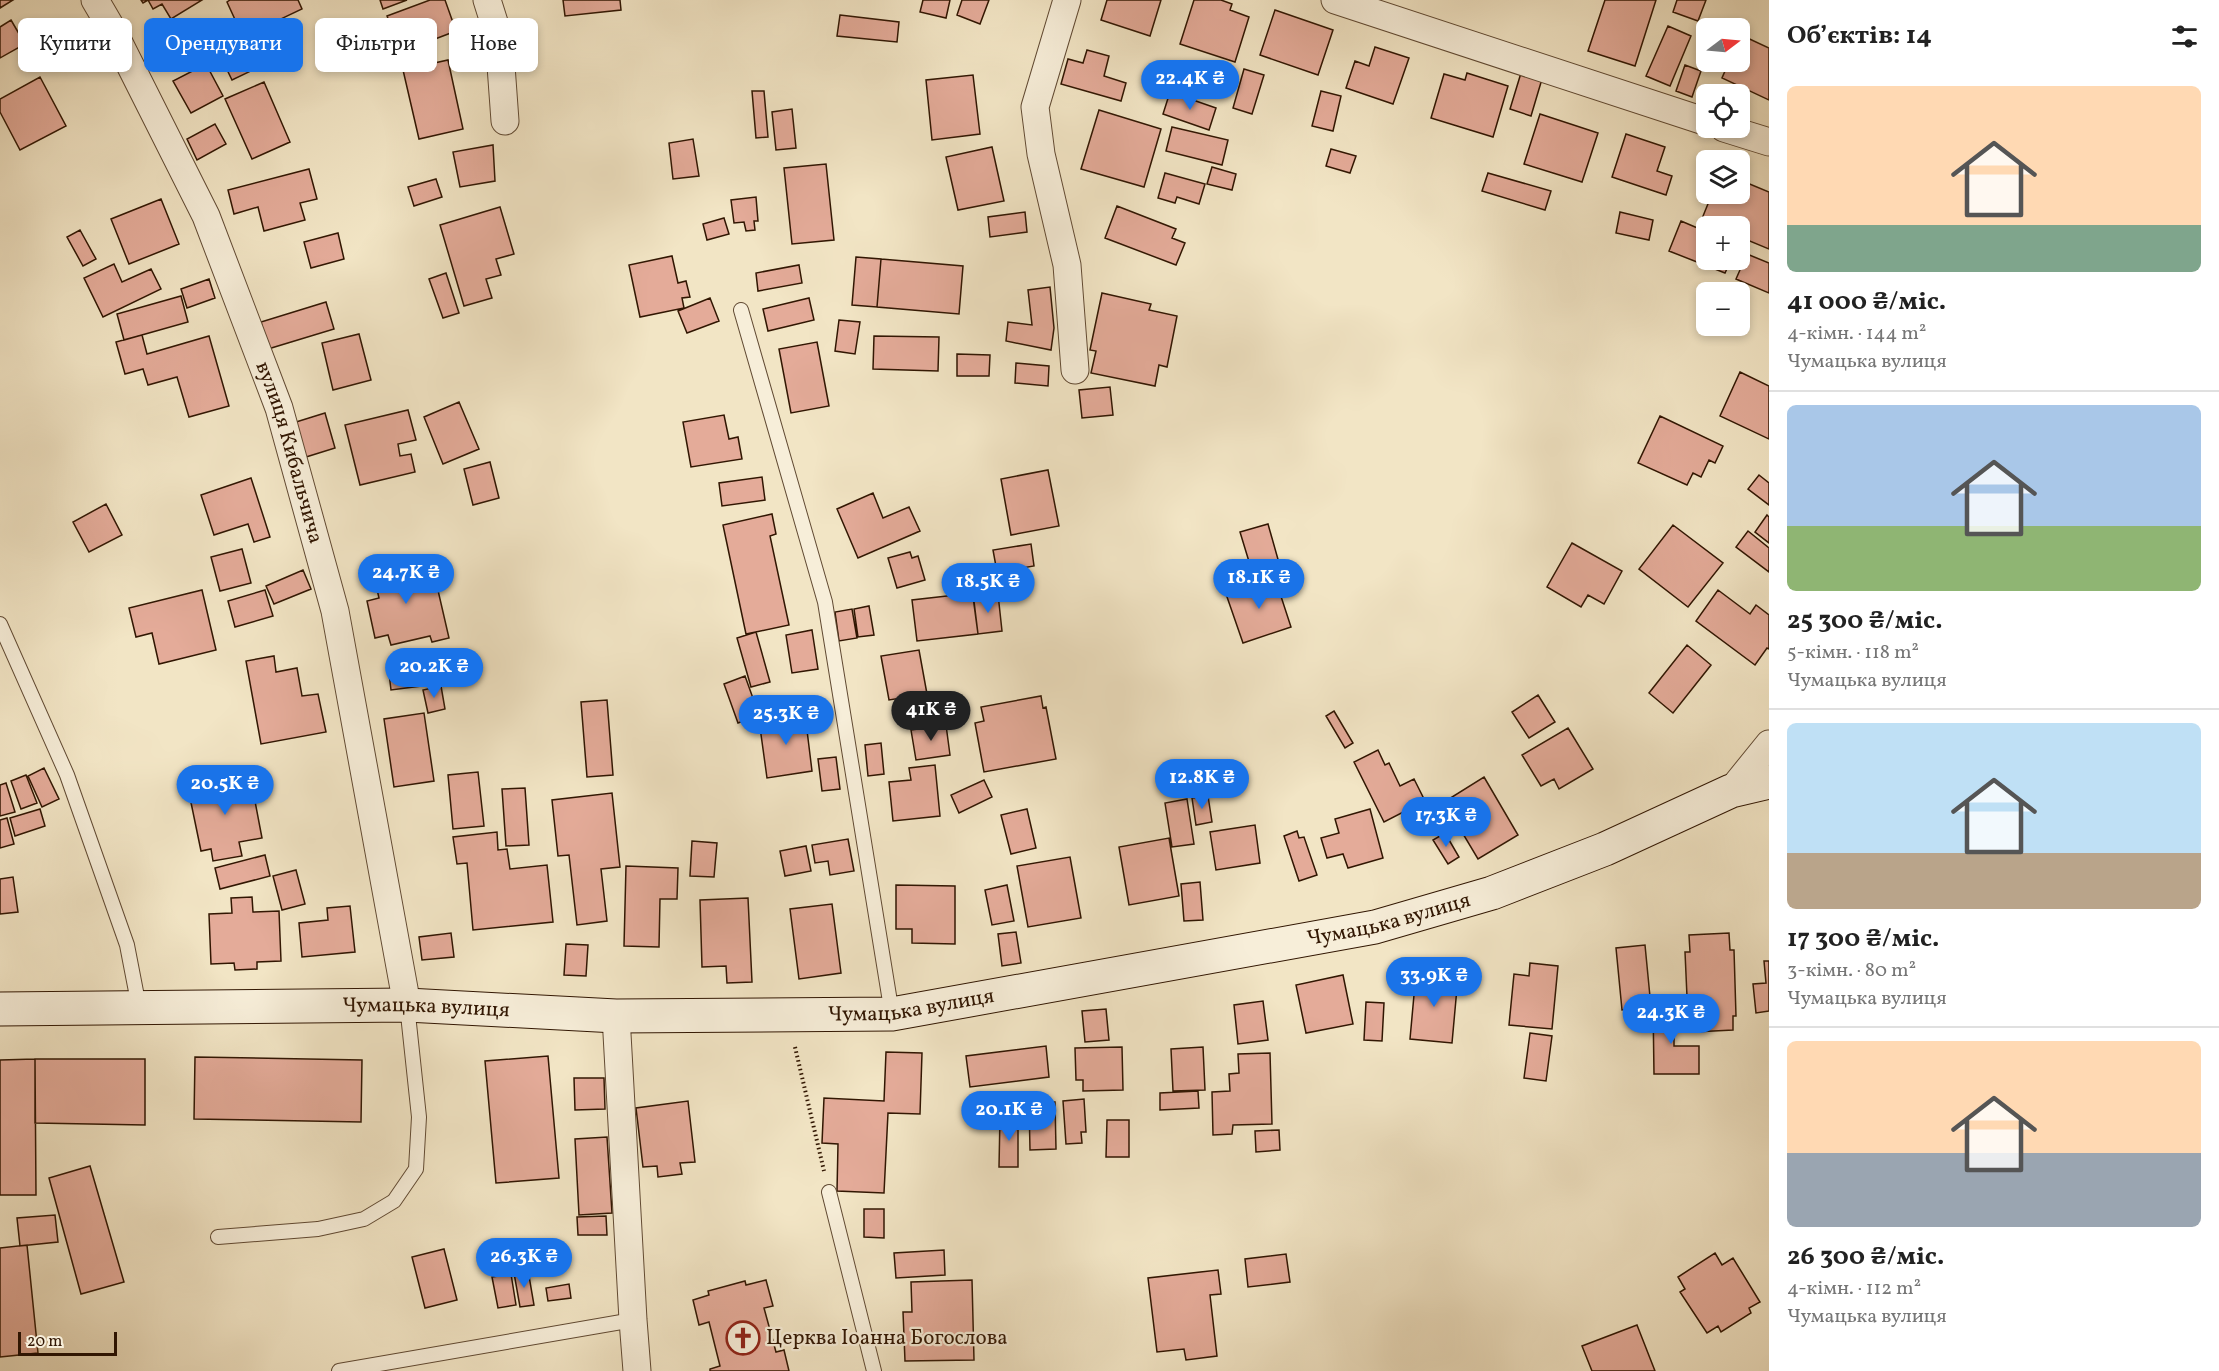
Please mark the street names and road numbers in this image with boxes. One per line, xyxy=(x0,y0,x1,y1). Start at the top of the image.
street label: вулиця Кибальчича xyxy=(248,357,330,547)
street label: Чумацька вулиця xyxy=(1305,885,1474,953)
street label: Чумацька вулиця xyxy=(828,981,997,1029)
street label: Чумацька вулиця xyxy=(342,990,511,1025)

